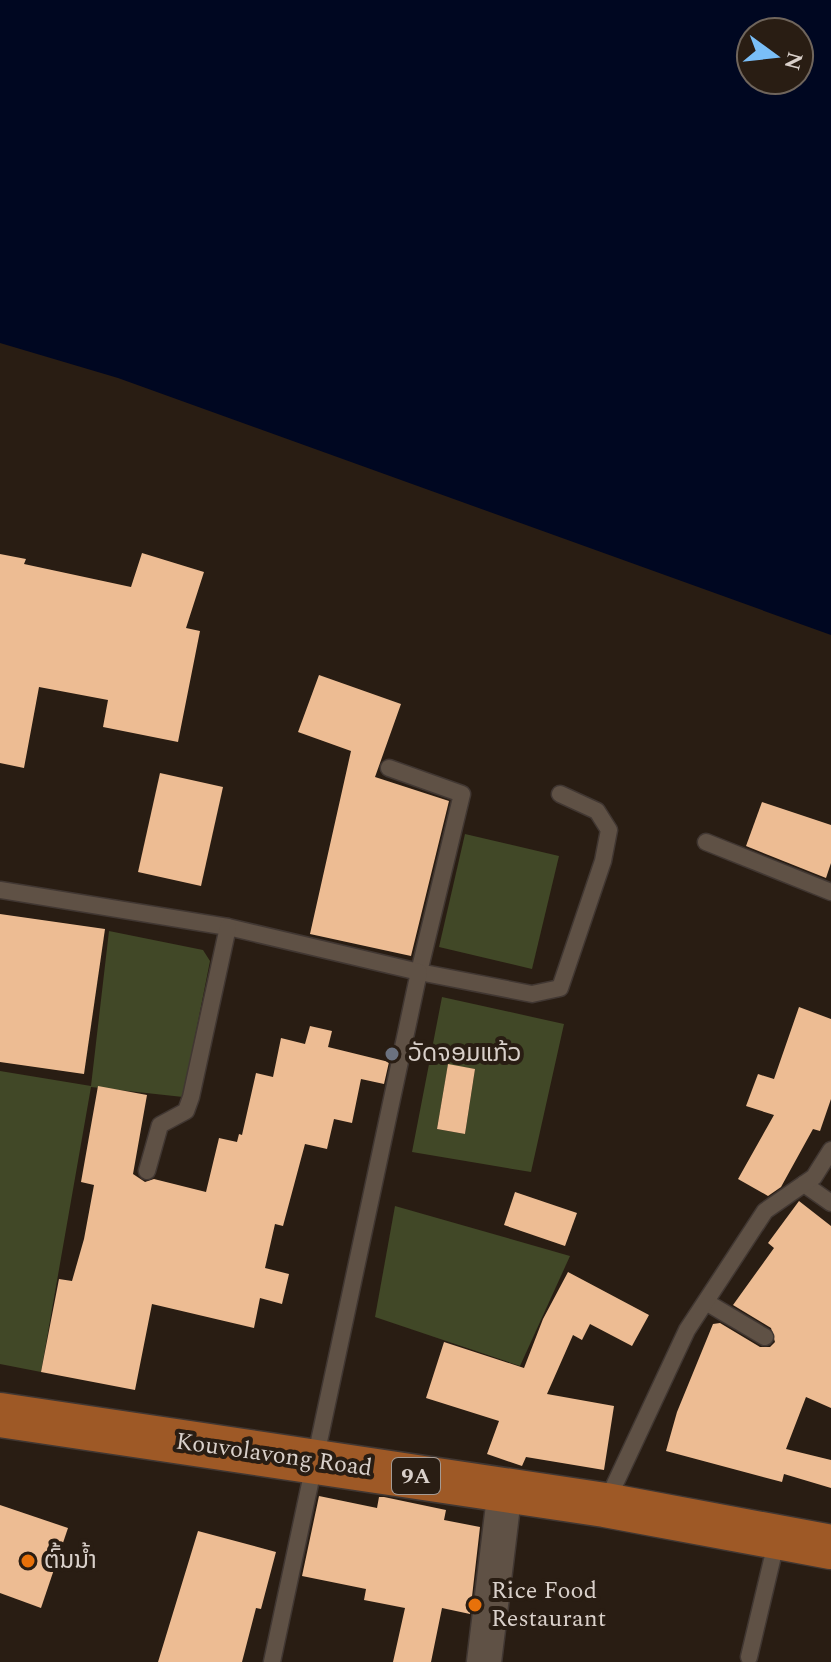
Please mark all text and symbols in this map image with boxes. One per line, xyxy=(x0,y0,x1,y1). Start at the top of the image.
north arrow xyxy=(735,16,815,96)
text: N xyxy=(775,48,811,74)
place label: ວັດຈອມແກ້ວ xyxy=(408,1036,522,1072)
marker: ວັດຈອມແກ້ວ xyxy=(383,1045,401,1063)
street label: Kouvolavong Road xyxy=(173,1423,375,1487)
road number: 9A xyxy=(392,1458,440,1494)
place label: ຕົ້ນນໍ້າ xyxy=(44,1542,97,1579)
marker: ຕົ້ນນໍ້າ xyxy=(19,1552,37,1570)
place label: Rice Food Restaurant xyxy=(491,1573,606,1637)
marker: Rice Food Restaurant xyxy=(466,1596,484,1614)

